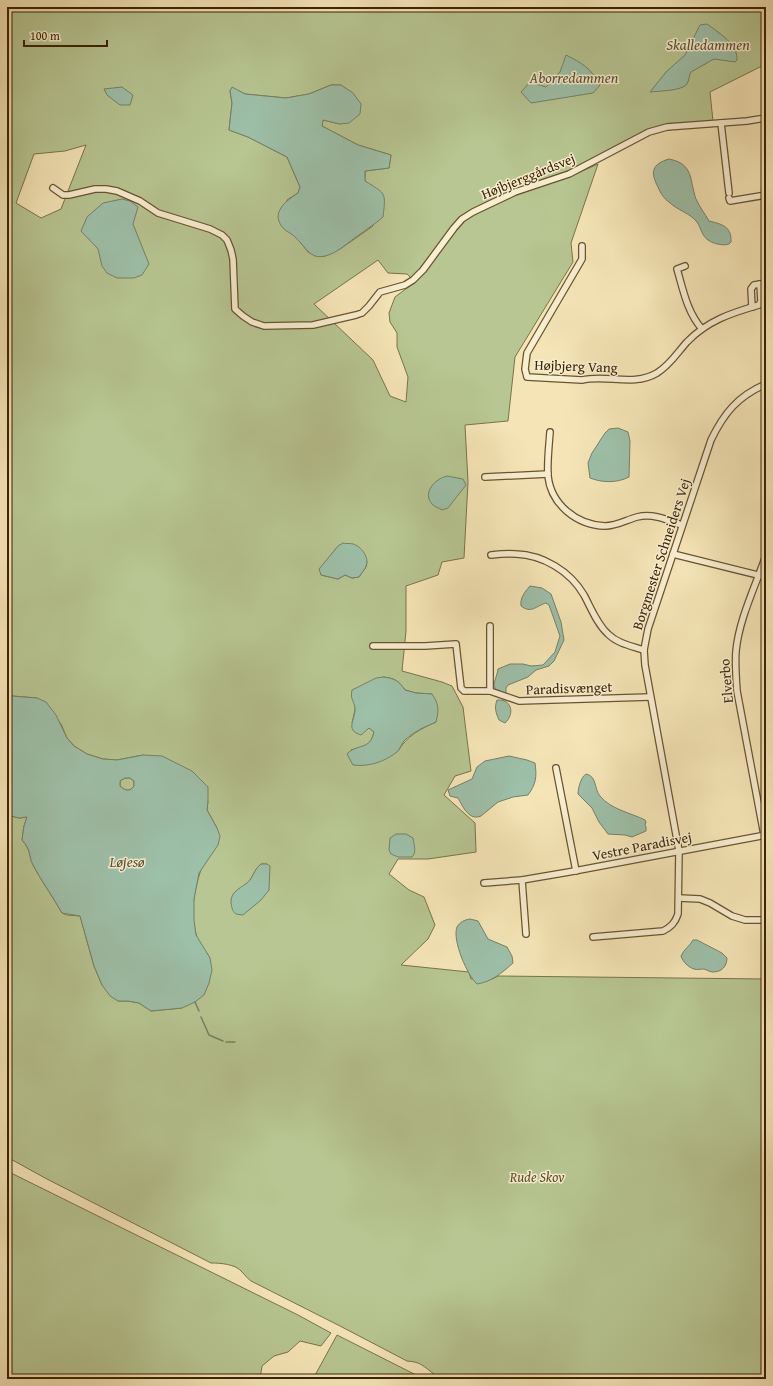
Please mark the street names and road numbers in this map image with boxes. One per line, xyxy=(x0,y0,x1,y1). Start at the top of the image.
street label: Højbjerggårdsvej xyxy=(478,148,578,204)
street label: Højbjerg Vang xyxy=(534,355,618,377)
street label: Borgmester Schneiders Vej xyxy=(627,476,695,632)
street label: Elverbo xyxy=(714,658,738,704)
street label: Paradisvænget xyxy=(525,676,613,700)
street label: Vestre Paradisvej xyxy=(591,827,693,865)

